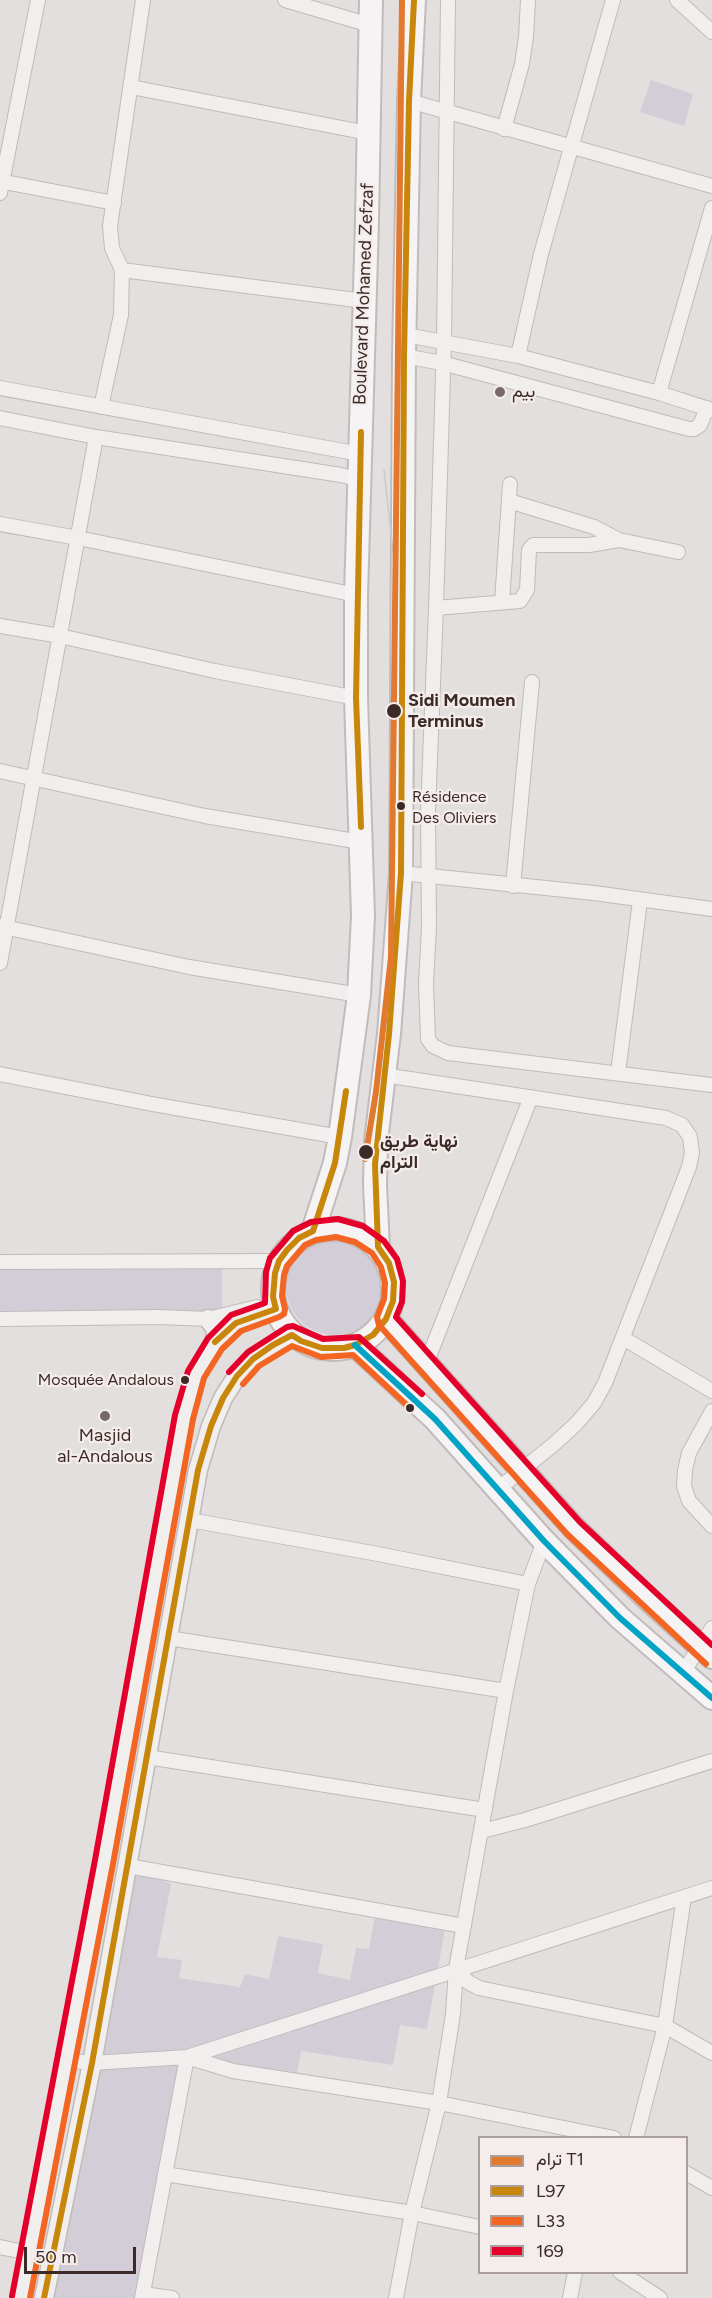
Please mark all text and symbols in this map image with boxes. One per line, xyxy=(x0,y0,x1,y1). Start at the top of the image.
street label: Boulevard Mohamed Zefzaf xyxy=(349,183,379,405)
place label: بيم xyxy=(512,381,535,403)
marker: بيم xyxy=(493,385,507,399)
place label: Sidi Moumen Terminus xyxy=(408,690,515,732)
marker: Sidi Moumen Terminus xyxy=(385,702,403,720)
place label: Résidence Des Oliviers xyxy=(412,787,496,825)
marker: Résidence Des Oliviers xyxy=(395,800,407,812)
place label: نهاية طريق الترام xyxy=(380,1131,458,1174)
marker: نهاية طريق الترام xyxy=(357,1143,375,1161)
place label: Mosquée Andalous xyxy=(38,1370,174,1390)
marker: Mosquée Andalous xyxy=(179,1374,191,1386)
unlabelled marker xyxy=(404,1402,416,1414)
marker: Masjid al-Andalous xyxy=(98,1409,112,1423)
place label: Masjid al-Andalous xyxy=(57,1425,153,1468)
legend xyxy=(478,2136,688,2274)
text: ترام T1 xyxy=(536,2148,584,2170)
text: L97 xyxy=(536,2180,565,2202)
text: L33 xyxy=(536,2210,565,2232)
scale bar xyxy=(27,2235,140,2273)
text: 169 xyxy=(536,2240,564,2262)
text: 50 m xyxy=(35,2246,77,2268)

